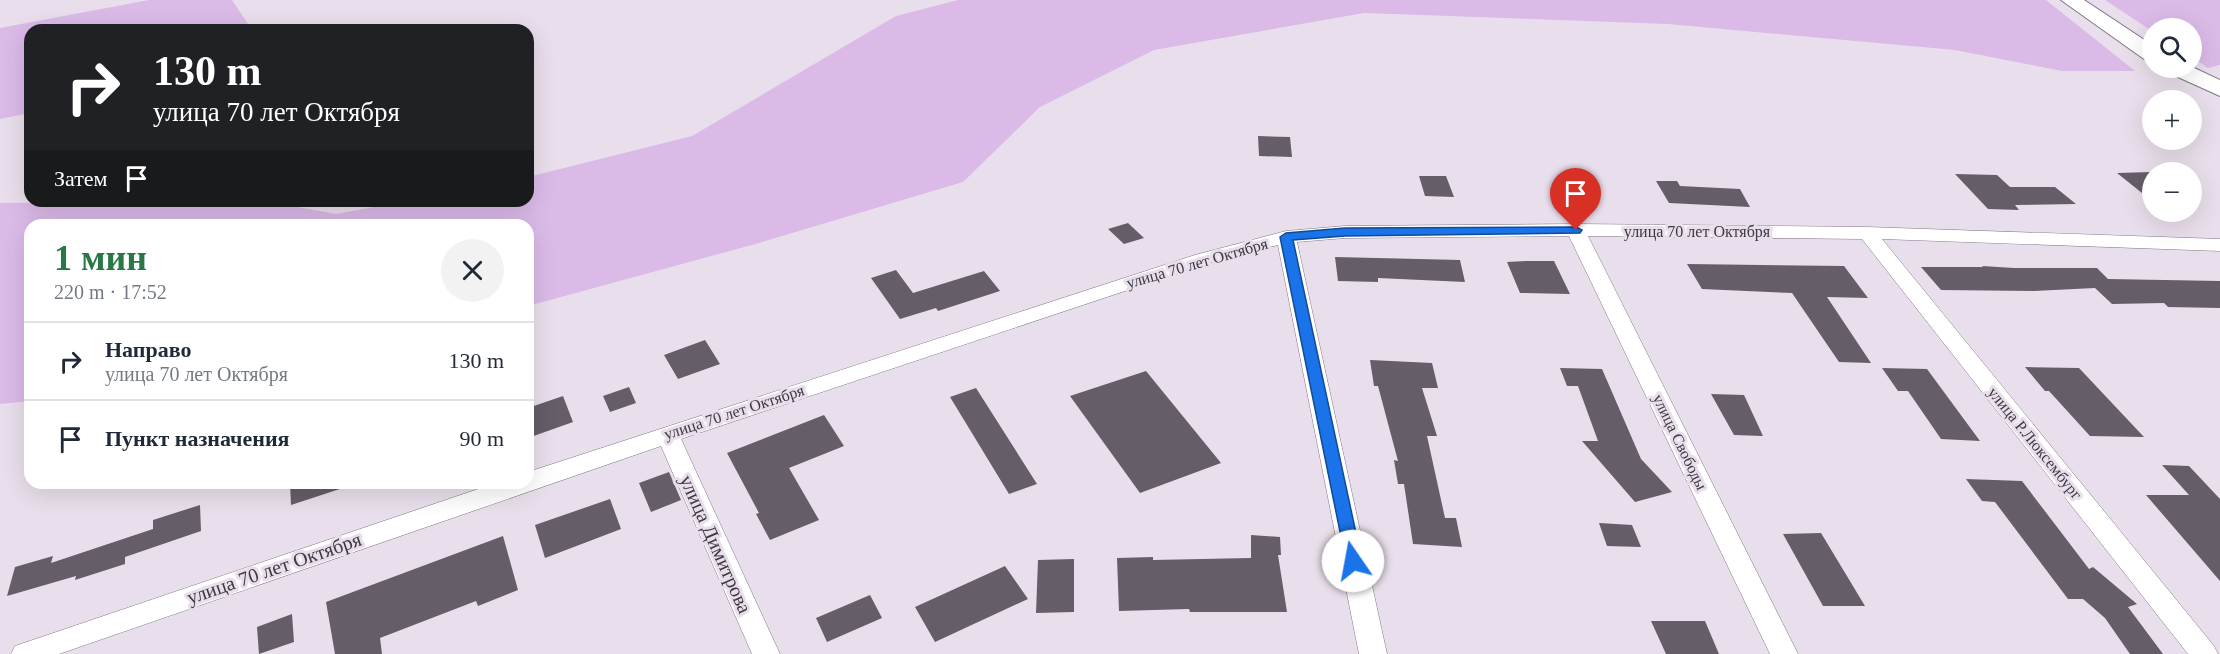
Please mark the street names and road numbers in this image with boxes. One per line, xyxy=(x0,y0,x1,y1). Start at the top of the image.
street label: улица 70 лет Октября xyxy=(1624,223,1771,241)
street label: улица 70 лет Октября xyxy=(1124,234,1271,292)
street label: улица 70 лет Октября xyxy=(662,381,807,444)
street label: улица Р.Люксембург xyxy=(1984,384,2086,503)
street label: улица Свободы xyxy=(1649,391,1711,493)
street label: улица Димитрова xyxy=(675,471,756,617)
street label: улица 70 лет Октября xyxy=(184,528,364,609)

